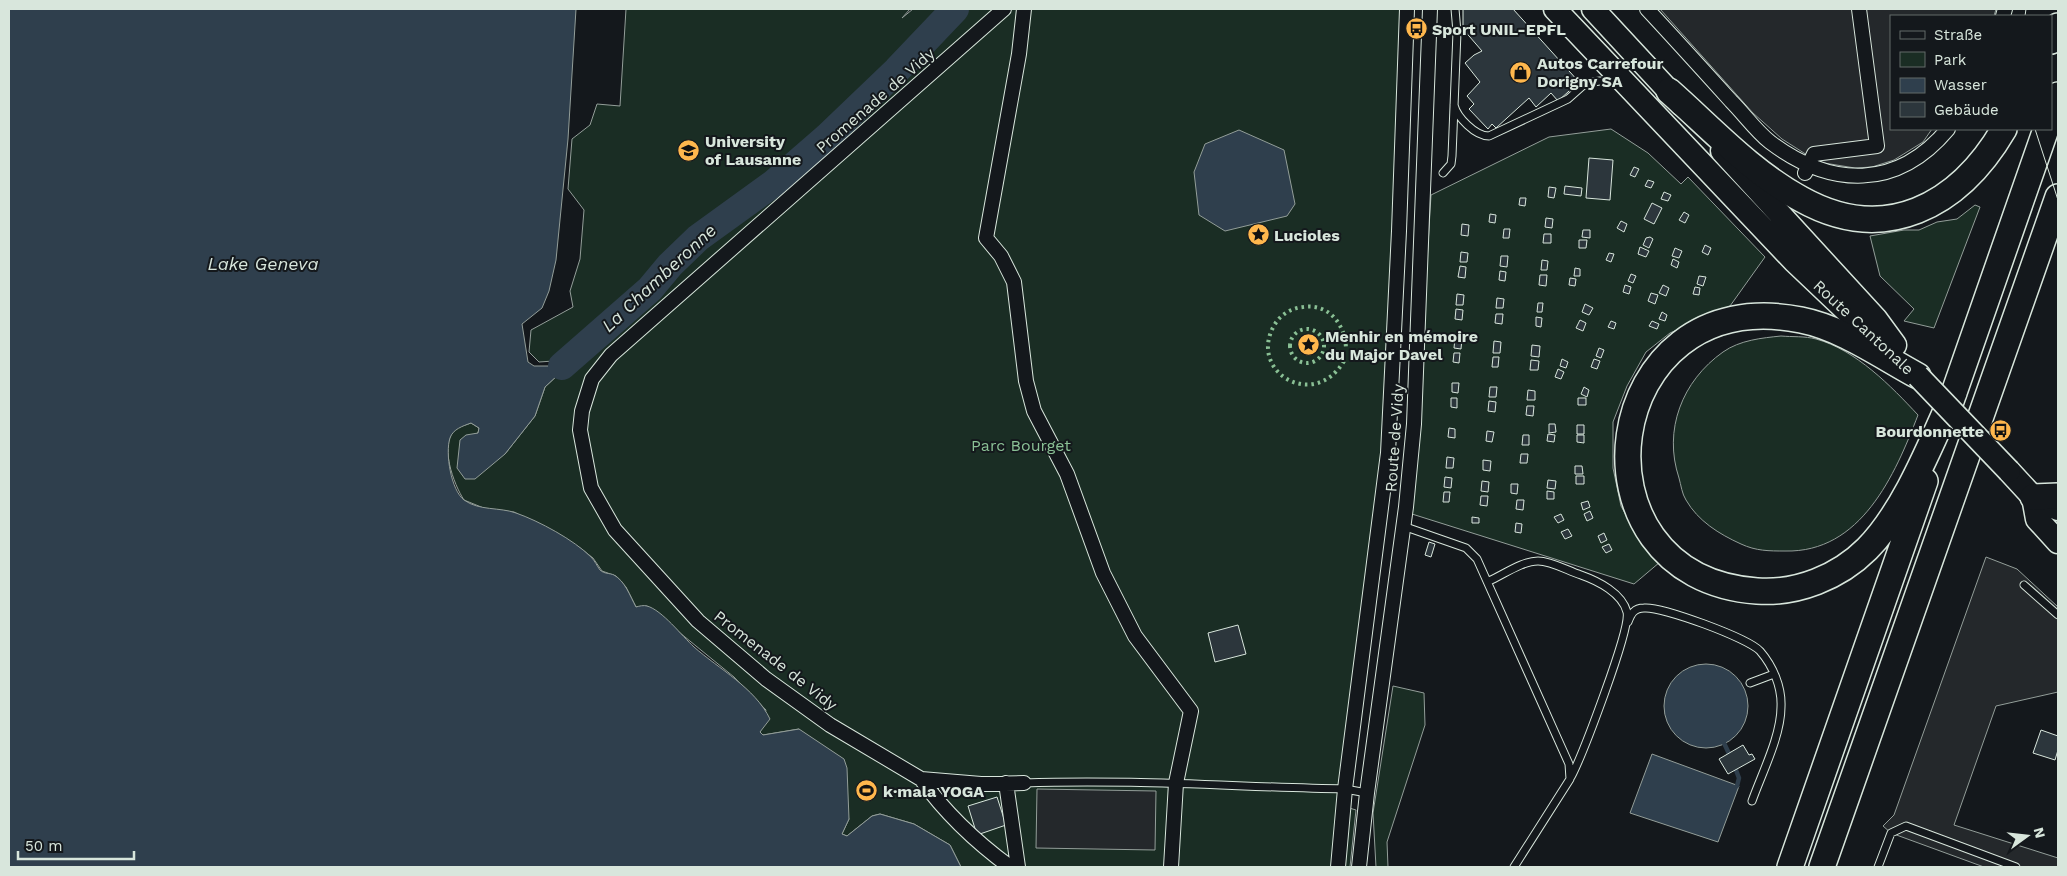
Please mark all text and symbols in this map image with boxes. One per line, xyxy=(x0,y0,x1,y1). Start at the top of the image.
legend xyxy=(1890,15,2052,130)
bus stop icon: Sport UNIL-EPFL xyxy=(1404,17,1428,41)
place label: Sport UNIL-EPFL xyxy=(1432,20,1566,39)
text: Straße xyxy=(1934,26,1982,44)
street label: Promenade de Vidy xyxy=(812,43,939,157)
text: Park xyxy=(1934,51,1967,69)
place label: Autos Carrefour Dorigny SA xyxy=(1537,54,1663,91)
shop icon: Autos Carrefour Dorigny SA xyxy=(1509,60,1533,84)
text: Wasser xyxy=(1934,76,1987,94)
text: Gebäude xyxy=(1934,101,1999,119)
place label: University of Lausanne xyxy=(705,132,801,169)
school or university icon: University of Lausanne xyxy=(677,138,701,162)
water label: La Chamberonne xyxy=(597,219,720,336)
place icon: Lucioles xyxy=(1246,223,1270,247)
place label: Lucioles xyxy=(1274,226,1340,245)
water label: Lake Geneva xyxy=(207,253,319,274)
street label: Route Cantonale xyxy=(1809,276,1918,379)
place label: Menhir en mémoire du Major Davel xyxy=(1325,327,1478,364)
place icon: Menhir en mémoire du Major Davel xyxy=(1297,333,1321,357)
street label: Route de Vidy xyxy=(1381,383,1408,493)
bus stop icon: Bourdonnette xyxy=(1988,419,2012,443)
place label: Bourdonnette xyxy=(1876,422,1984,441)
park label: Parc Bourget xyxy=(971,436,1071,455)
street label: Promenade de Vidy xyxy=(710,606,842,715)
sports icon: k·mala YOGA xyxy=(855,779,879,803)
place label: k·mala YOGA xyxy=(883,782,984,801)
north arrow xyxy=(2002,811,2052,861)
text: N xyxy=(2030,826,2049,840)
scale bar xyxy=(18,828,134,860)
text: 50 m xyxy=(25,837,62,855)

